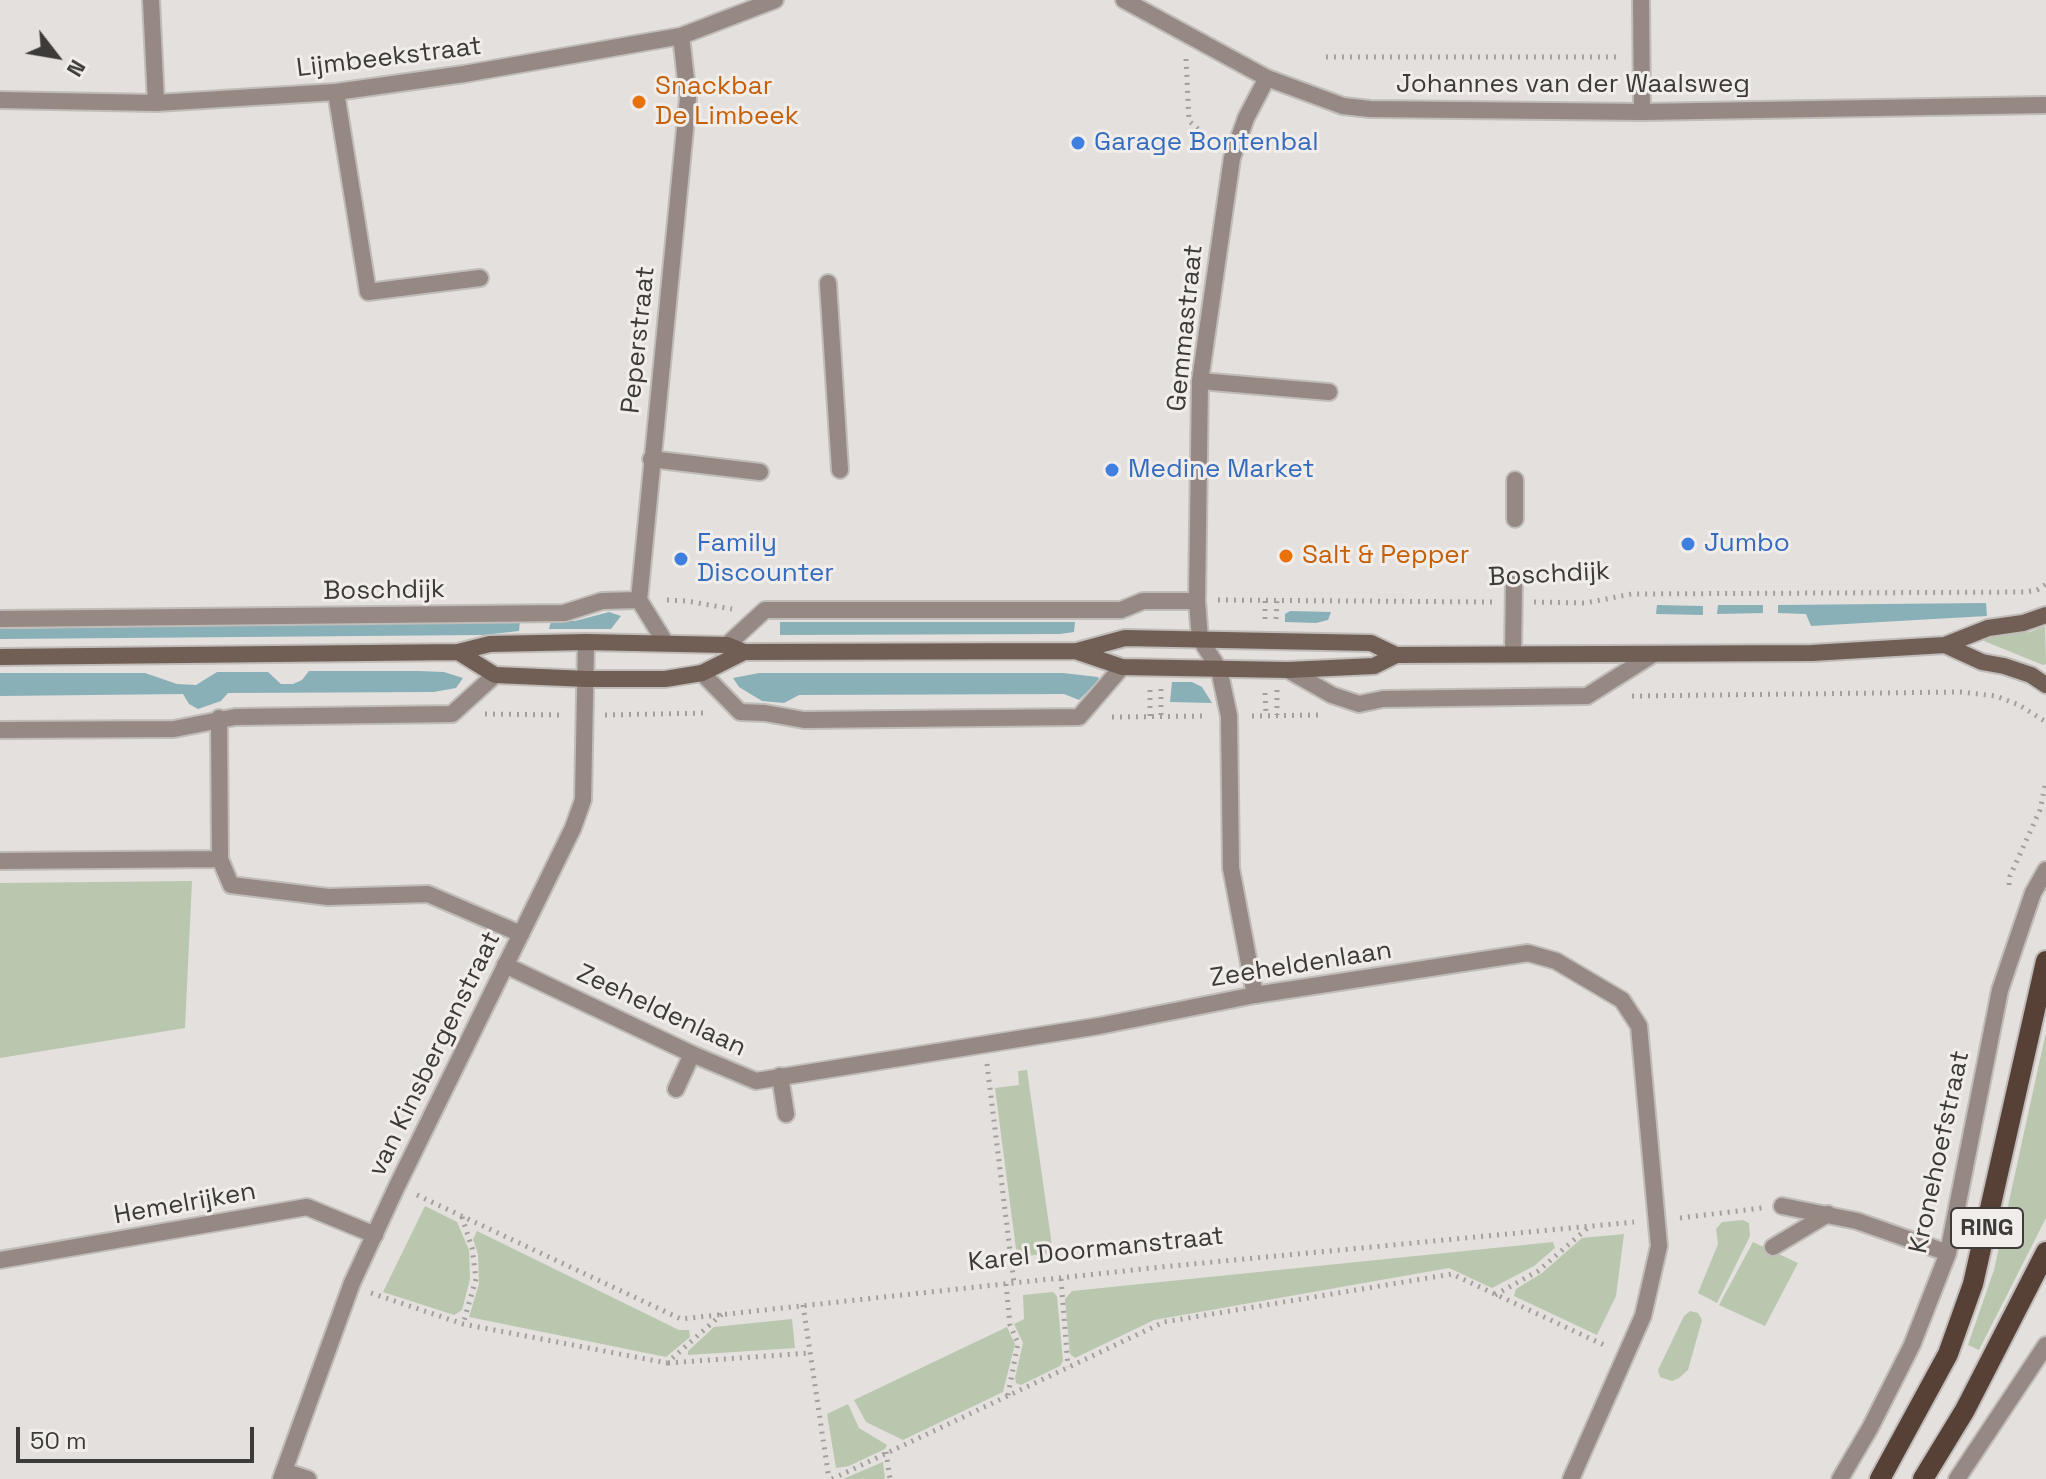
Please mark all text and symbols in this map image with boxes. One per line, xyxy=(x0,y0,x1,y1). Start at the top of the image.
north arrow xyxy=(16,16,96,96)
street label: Lijmbeekstraat xyxy=(295,31,483,85)
text: N xyxy=(61,55,92,82)
street label: Johannes van der Waalsweg xyxy=(1396,69,1750,101)
place label: Snackbar De Limbeek xyxy=(655,71,799,132)
marker: Snackbar De Limbeek xyxy=(630,93,648,111)
place label: Garage Bontenbal xyxy=(1094,127,1319,159)
marker: Garage Bontenbal xyxy=(1069,134,1087,152)
street label: Gemmastraat xyxy=(1162,243,1210,413)
street label: Peperstraat xyxy=(616,265,662,415)
place label: Medine Market xyxy=(1128,454,1314,486)
marker: Medine Market xyxy=(1103,461,1121,479)
place label: Family Discounter xyxy=(697,528,834,590)
place label: Jumbo xyxy=(1704,528,1790,560)
marker: Jumbo xyxy=(1679,535,1697,553)
place label: Salt & Pepper xyxy=(1302,540,1470,572)
marker: Salt & Pepper xyxy=(1277,547,1295,565)
marker: Family Discounter xyxy=(672,550,690,568)
street label: Boschdijk xyxy=(1487,556,1611,594)
street label: Boschdijk xyxy=(323,574,445,608)
street label: van Kinsbergenstraat xyxy=(362,927,508,1181)
street label: Zeeheldenlaan xyxy=(1208,935,1394,995)
street label: Zeeheldenlaan xyxy=(571,958,751,1064)
street label: Kronehoefstraat xyxy=(1903,1048,1977,1256)
street label: Hemelrijken xyxy=(111,1176,259,1232)
road number: RING xyxy=(1951,1208,2023,1248)
street label: Karel Doormanstraat xyxy=(967,1221,1225,1279)
scale bar xyxy=(20,1411,258,1461)
text: 50 m xyxy=(30,1425,87,1456)

